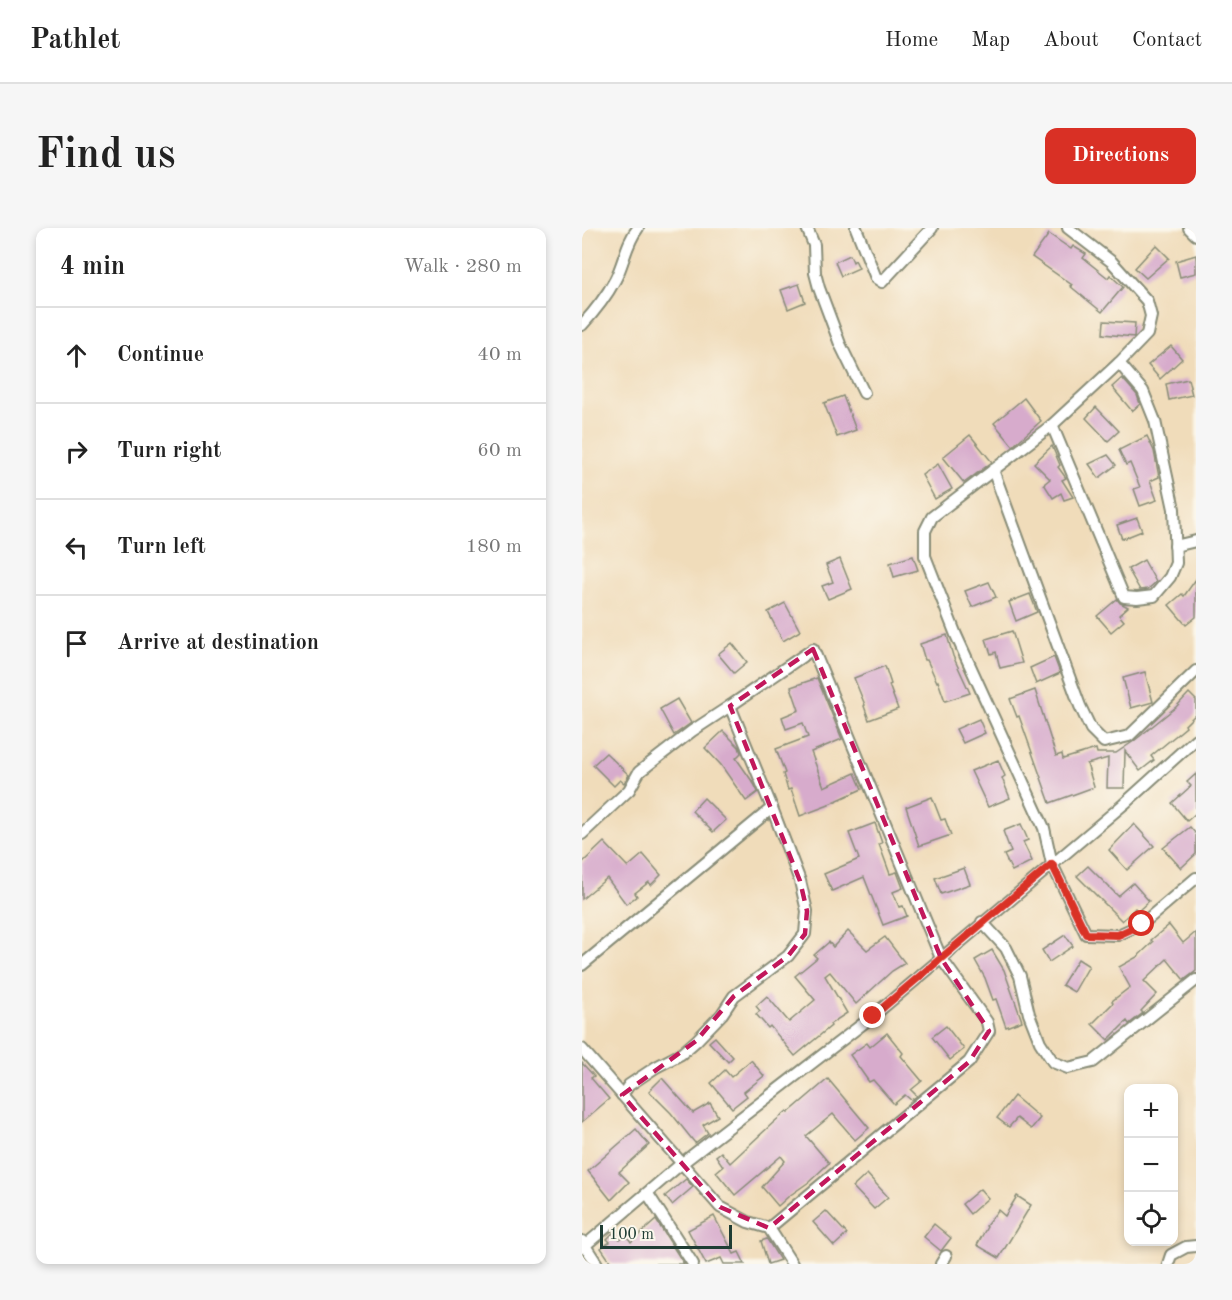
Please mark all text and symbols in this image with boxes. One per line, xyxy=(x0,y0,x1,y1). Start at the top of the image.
text: Pathlet xyxy=(30,27,121,55)
text: Home xyxy=(885,30,938,51)
text: Map xyxy=(971,30,1010,51)
text: About xyxy=(1043,30,1099,51)
text: Contact xyxy=(1132,30,1202,51)
button: Directions xyxy=(1045,128,1196,184)
text: Find us xyxy=(36,135,175,177)
text: 4 min xyxy=(60,254,125,280)
text: Walk · 280 m xyxy=(403,257,522,277)
icon: ahead xyxy=(60,339,93,372)
text: Continue xyxy=(117,344,204,366)
text: 40 m xyxy=(477,345,522,365)
icon: right xyxy=(60,435,93,468)
text: Turn right xyxy=(117,440,221,462)
text: 60 m xyxy=(477,441,522,461)
icon: left xyxy=(60,531,93,564)
text: Turn left xyxy=(117,536,206,558)
text: 180 m xyxy=(466,537,522,557)
icon: arrive xyxy=(60,627,93,660)
text: Arrive at destination xyxy=(117,632,319,654)
route start xyxy=(1128,910,1154,936)
route end xyxy=(859,1002,885,1028)
map controls xyxy=(1124,1084,1178,1246)
button: + xyxy=(1124,1084,1178,1138)
button: − xyxy=(1124,1138,1178,1192)
button: locate xyxy=(1124,1192,1178,1246)
scale bar xyxy=(600,1222,732,1250)
text: 100 m xyxy=(609,1227,654,1243)

